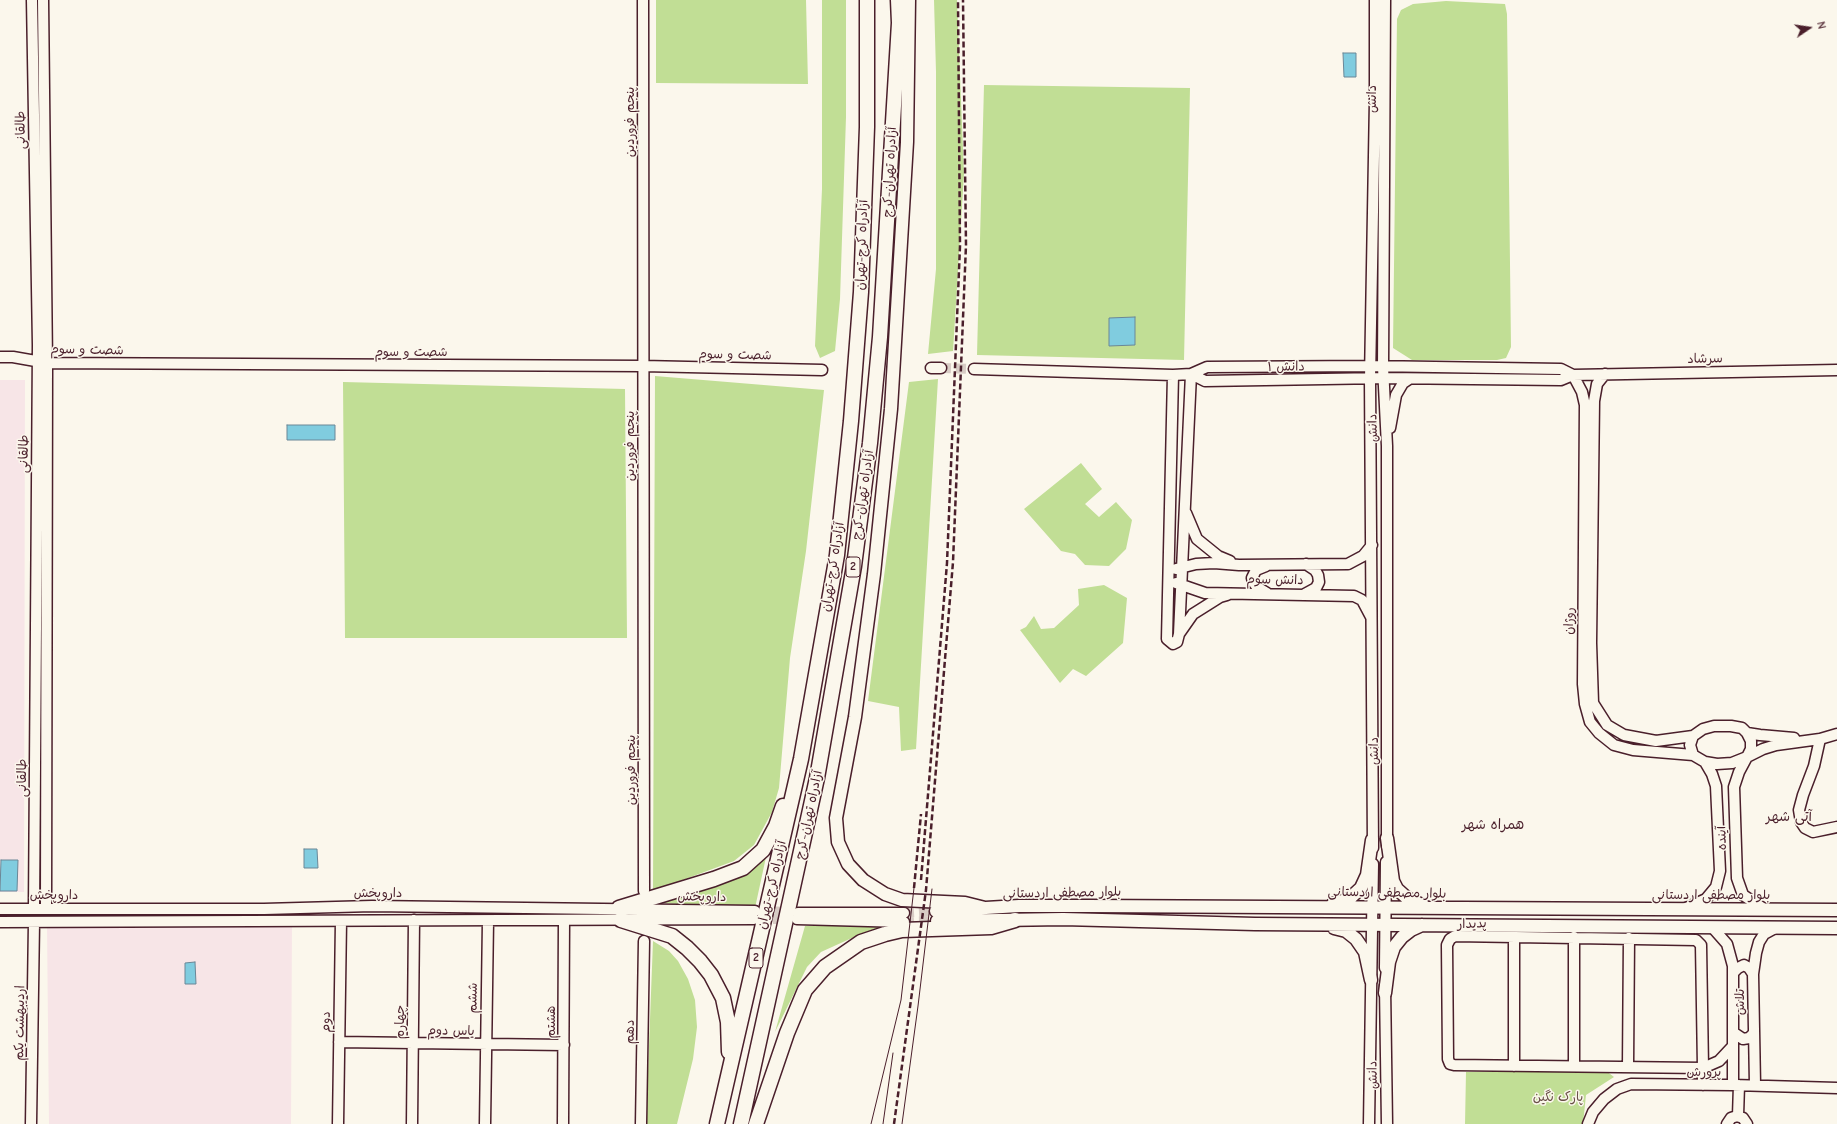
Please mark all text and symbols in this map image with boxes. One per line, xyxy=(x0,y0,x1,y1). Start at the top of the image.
north arrow xyxy=(1789,8,1829,48)
text: N xyxy=(1814,20,1828,30)
street label: دانش xyxy=(1364,85,1380,113)
street label: پنجم فروردین xyxy=(622,87,638,157)
street label: طالقانی xyxy=(13,111,29,149)
street label: آزادراه تهران-کرج xyxy=(880,126,900,218)
street label: آزادراه کرج-تهران xyxy=(853,199,871,291)
street label: شصت و سوم xyxy=(50,342,124,358)
street label: شصت و سوم xyxy=(374,344,448,360)
street label: شصت و سوم xyxy=(698,347,772,363)
street label: سرشاد xyxy=(1687,351,1723,367)
street label: دانش ۱ xyxy=(1267,359,1305,375)
street label: پنجم فروردین xyxy=(622,411,638,481)
street label: دانش xyxy=(1365,414,1381,442)
street label: طالقانی xyxy=(16,435,32,473)
street label: آزادراه تهران-کرج xyxy=(849,449,877,541)
street label: آزادراه کرج-تهران xyxy=(818,521,848,613)
road number: 2 xyxy=(846,557,860,577)
street label: دانش سوم xyxy=(1246,572,1304,588)
street label: روژان xyxy=(1561,607,1577,635)
street label: پنجم فروردین xyxy=(623,735,639,805)
street label: دانش xyxy=(1366,737,1382,765)
street label: طالقانی xyxy=(14,759,30,797)
street label: آزادراه تهران-کرج xyxy=(792,769,826,861)
district label: آتی شهر xyxy=(1766,809,1812,825)
district label: همراه شهر xyxy=(1462,817,1524,833)
street label: آینده xyxy=(1714,826,1730,850)
street label: آزادراه کرج-تهران xyxy=(754,839,790,931)
street label: بلوار مصطفی اردستانی xyxy=(1003,884,1121,902)
street label: بلوار مصطفی اردستانی xyxy=(1328,884,1446,902)
street label: داروپخش xyxy=(354,885,402,901)
street label: داروپخش xyxy=(30,887,78,903)
street label: بلوار مصطفی اردستانی xyxy=(1652,887,1770,903)
street label: داروپخش xyxy=(678,889,726,905)
street label: پدیدار xyxy=(1457,916,1487,932)
road number: 2 xyxy=(749,948,763,968)
street label: ششم xyxy=(465,983,481,1013)
street label: اردیبهشت یکم xyxy=(12,985,28,1061)
street label: تلاش xyxy=(1732,989,1748,1015)
street label: چهارم xyxy=(392,1005,408,1039)
street label: هشتم xyxy=(543,1006,559,1038)
street label: دوم xyxy=(318,1011,334,1033)
street label: دهم xyxy=(622,1020,638,1044)
street label: یاس دوم xyxy=(427,1023,475,1039)
street label: دانش xyxy=(1365,1061,1381,1089)
street label: پرورش xyxy=(1687,1064,1721,1080)
park label: پارک نگین xyxy=(1533,1089,1583,1105)

